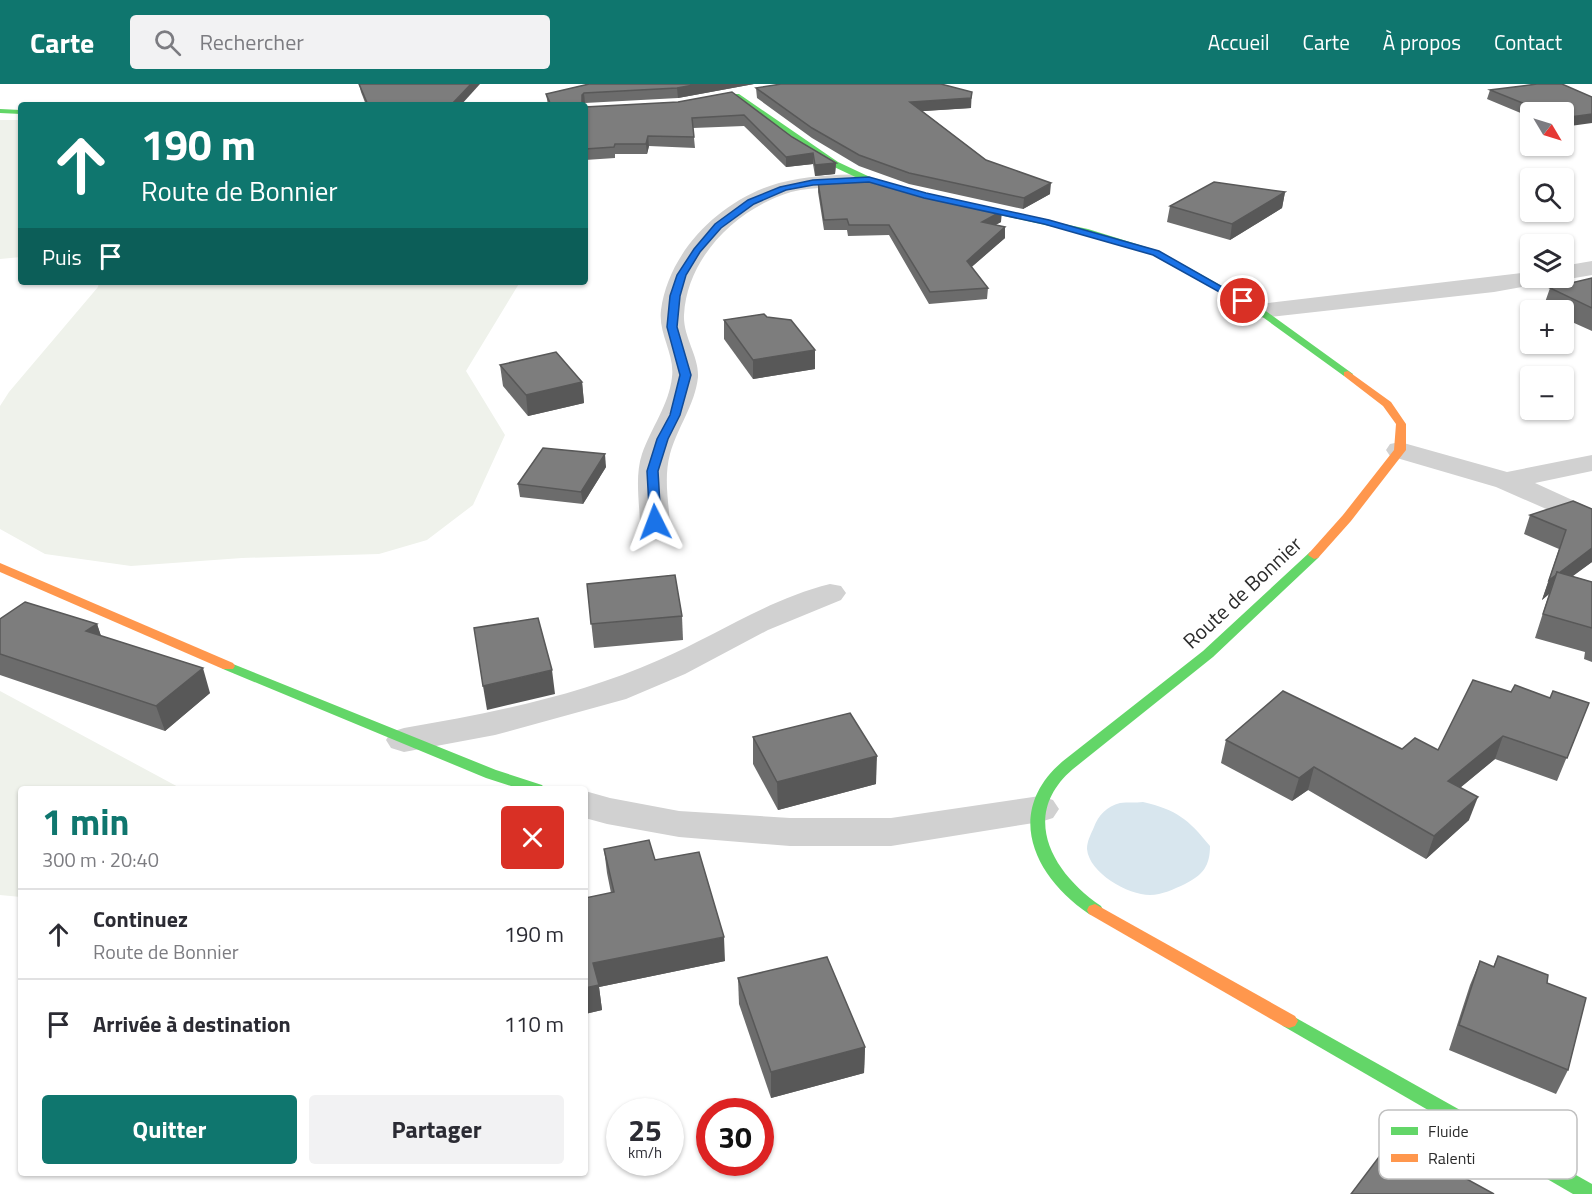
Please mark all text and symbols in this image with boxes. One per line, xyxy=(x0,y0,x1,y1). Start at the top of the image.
search box xyxy=(130,15,550,69)
text: Carte xyxy=(30,21,94,64)
text: Rechercher xyxy=(199,25,304,59)
icon: search xyxy=(151,26,184,59)
text: Accueil xyxy=(1208,26,1270,58)
text: Carte xyxy=(1303,26,1350,58)
text: À propos xyxy=(1383,26,1461,58)
text: Contact xyxy=(1494,26,1562,58)
north arrow xyxy=(1520,102,1574,156)
map controls xyxy=(1520,102,1574,420)
text: 190 m xyxy=(141,112,256,176)
icon: ahead xyxy=(42,126,120,204)
button: search xyxy=(1520,168,1574,222)
text: Route de Bonnier xyxy=(141,170,338,211)
button: layers xyxy=(1520,234,1574,288)
text: Puis xyxy=(42,240,82,274)
icon: arrive xyxy=(94,240,127,273)
pin xyxy=(1217,275,1268,326)
icon: arrive xyxy=(1226,284,1259,317)
button: + xyxy=(1520,300,1574,354)
button: − xyxy=(1520,366,1574,420)
position arrow xyxy=(623,490,687,554)
street label: Route de Bonnier xyxy=(1175,528,1309,656)
text: 1 min xyxy=(42,794,129,849)
button: close xyxy=(501,806,564,869)
text: 300 m · 20:40 xyxy=(42,844,159,875)
text: Continuez xyxy=(93,902,188,936)
text: 190 m xyxy=(504,917,564,951)
icon: ahead xyxy=(42,918,75,951)
text: Route de Bonnier xyxy=(93,936,239,967)
text: Arrivée à destination xyxy=(93,1007,291,1041)
text: 110 m xyxy=(504,1007,564,1041)
icon: arrive xyxy=(42,1008,75,1041)
button: Quitter xyxy=(42,1095,297,1164)
button: Partager xyxy=(309,1095,564,1164)
speed limit sign: 30 xyxy=(696,1098,774,1176)
text: 25 xyxy=(628,1107,662,1153)
legend xyxy=(1379,1110,1577,1179)
text: Fluide xyxy=(1428,1119,1469,1143)
text: km/h xyxy=(628,1141,662,1164)
text: Ralenti xyxy=(1428,1146,1475,1170)

